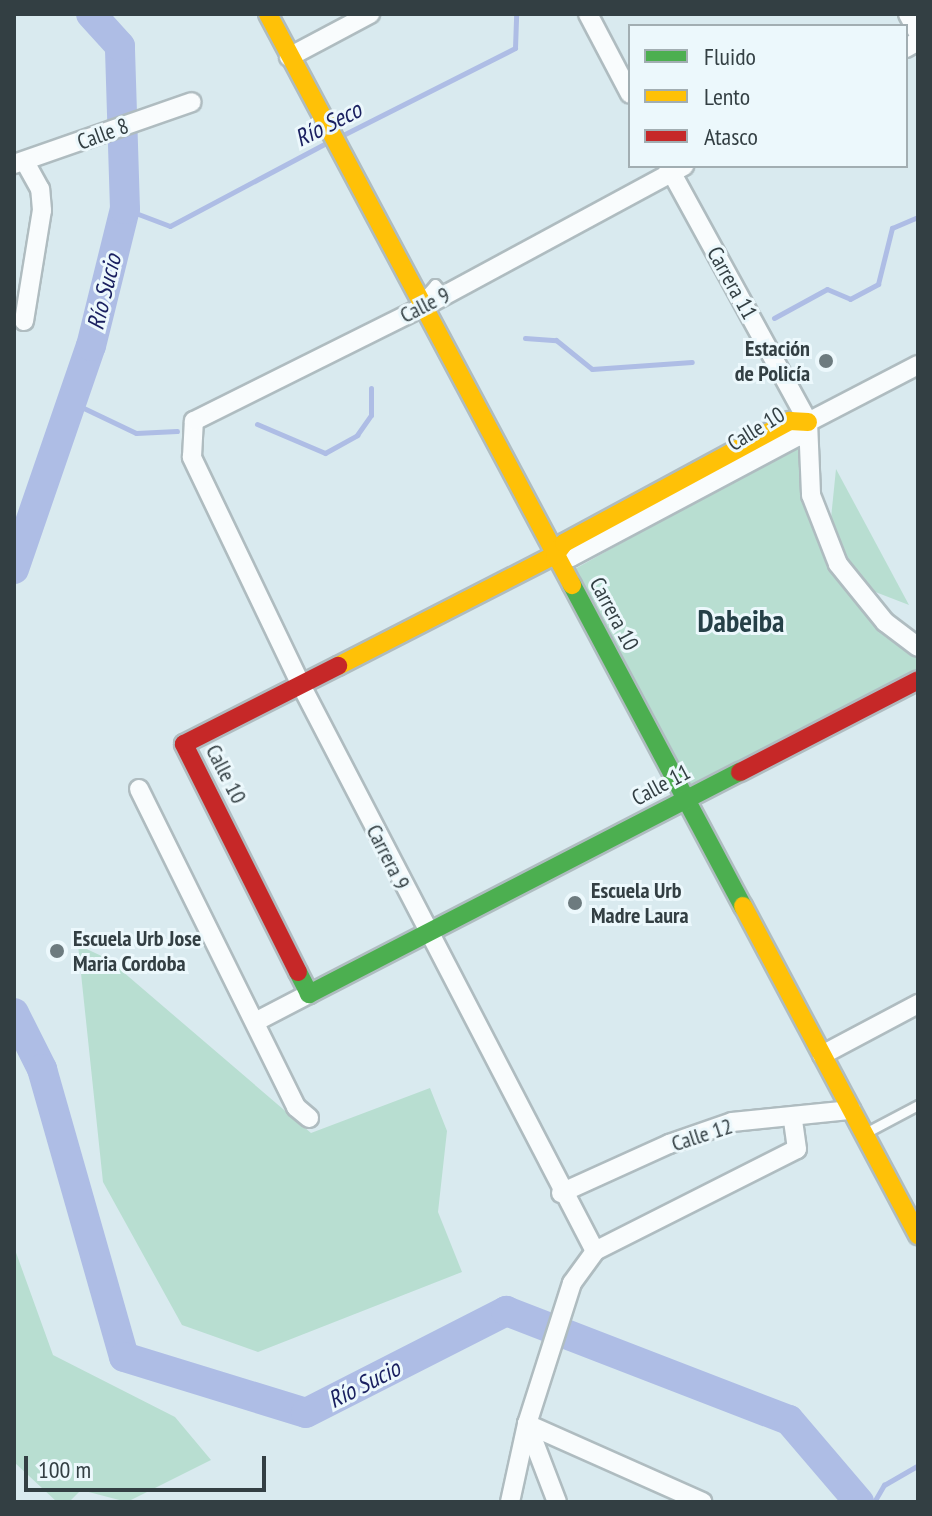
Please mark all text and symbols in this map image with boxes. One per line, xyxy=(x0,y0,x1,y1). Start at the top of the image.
legend xyxy=(628,24,908,168)
text: Fluido xyxy=(704,41,756,72)
text: Lento xyxy=(704,81,750,112)
water label: Río Seco xyxy=(290,95,366,153)
street label: Calle 8 xyxy=(74,113,132,155)
text: Atasco xyxy=(704,121,758,152)
street label: Carrera 11 xyxy=(701,242,763,324)
water label: Río Sucio xyxy=(81,251,127,333)
street label: Calle 9 xyxy=(396,281,454,329)
place label: Estación de Policía xyxy=(735,335,810,386)
marker: Estación de Policía xyxy=(817,352,835,370)
street label: Calle 10 xyxy=(723,401,789,457)
street label: Carrera 10 xyxy=(584,573,644,655)
district label: Dabeiba xyxy=(698,603,784,639)
street label: Calle 10 xyxy=(200,740,252,808)
street label: Calle 11 xyxy=(627,759,695,811)
street label: Carrera 9 xyxy=(361,820,415,894)
place label: Escuela Urb Madre Laura xyxy=(591,877,689,928)
marker: Escuela Urb Madre Laura xyxy=(566,894,584,912)
place label: Escuela Urb Jose Maria Cordoba xyxy=(73,925,201,976)
marker: Escuela Urb Jose Maria Cordoba xyxy=(48,942,66,960)
street label: Calle 12 xyxy=(668,1113,736,1157)
water label: Río Sucio xyxy=(323,1354,405,1414)
scale bar xyxy=(28,1440,270,1490)
text: 100 m xyxy=(38,1454,91,1485)

